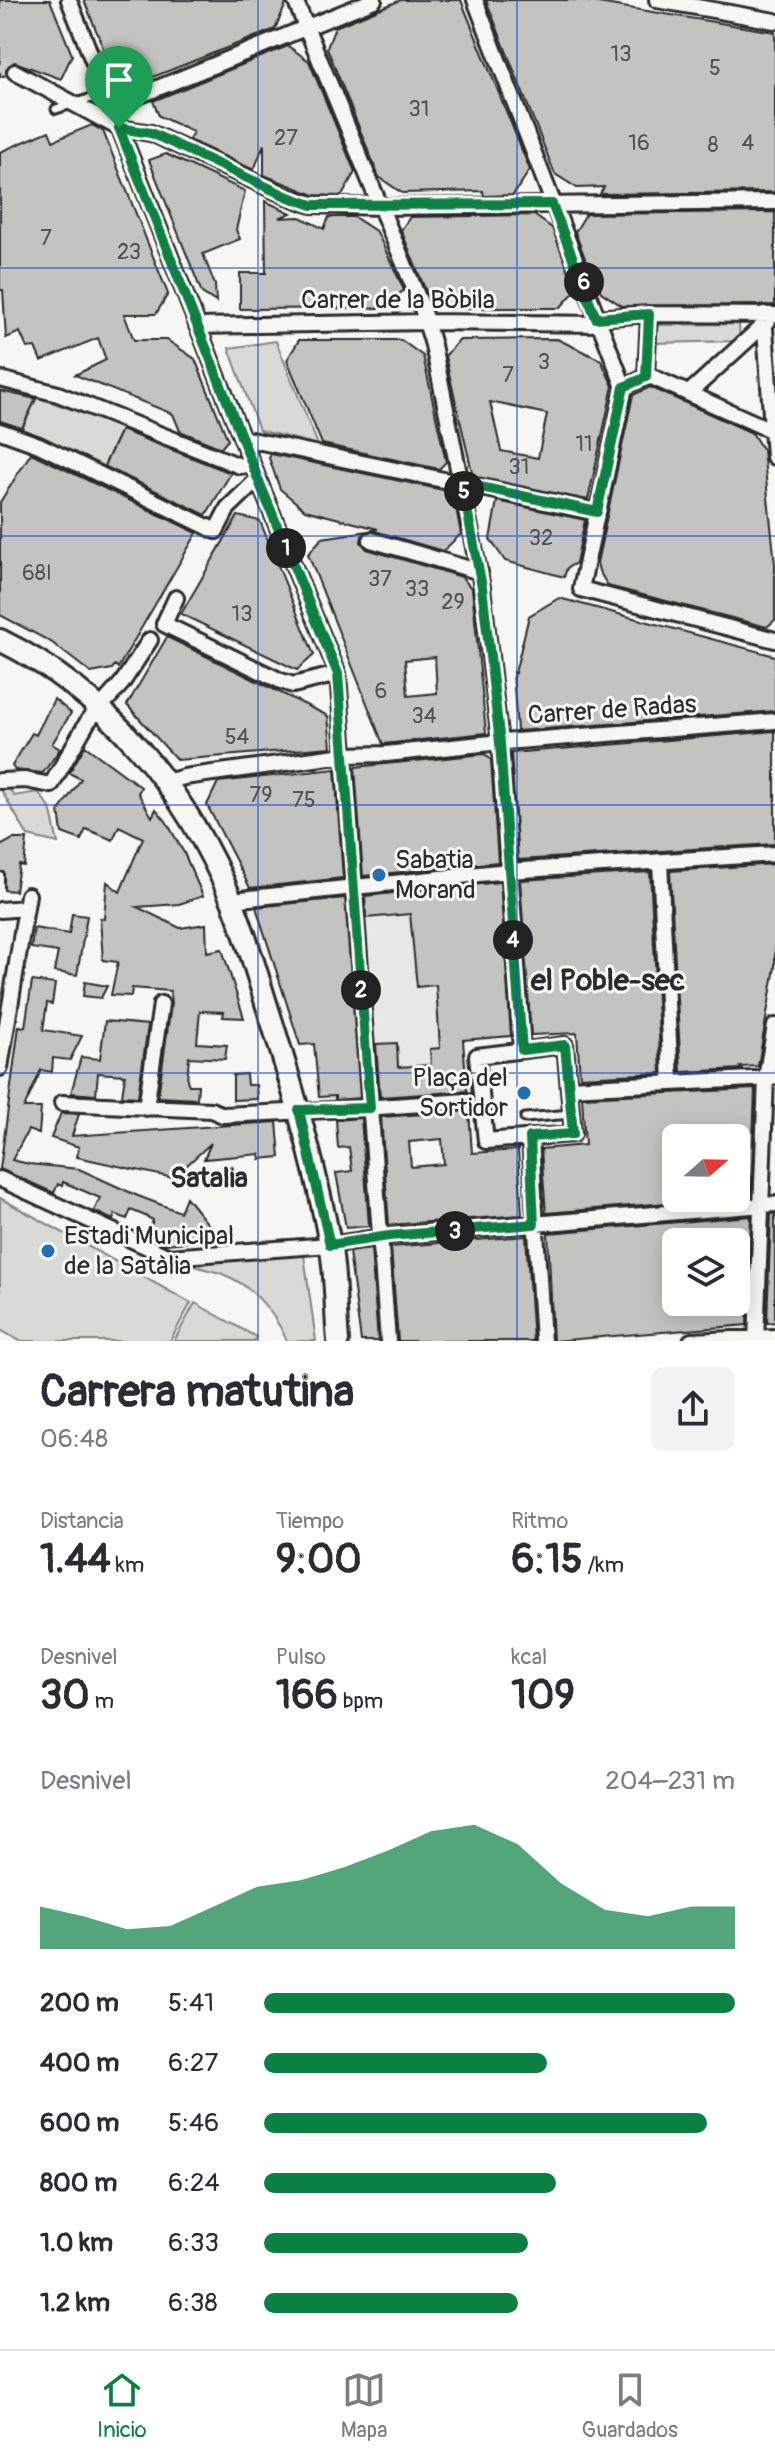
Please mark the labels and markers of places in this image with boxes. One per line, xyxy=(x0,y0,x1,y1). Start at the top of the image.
pin xyxy=(85,46,153,128)
pin: 6 xyxy=(564,262,604,302)
pin: 5 xyxy=(444,471,484,511)
pin: 1 xyxy=(266,528,306,568)
place label: Sabatia Morand xyxy=(395,844,476,906)
marker: Sabatia Morand xyxy=(370,866,388,884)
pin: 4 xyxy=(493,920,533,960)
pin: 2 xyxy=(341,970,381,1010)
place label: Plaça del Sortidor xyxy=(412,1062,509,1124)
marker: Plaça del Sortidor xyxy=(515,1084,533,1102)
pin: 3 xyxy=(435,1211,475,1251)
place label: Estadi Municipal de la Satàlia xyxy=(64,1220,234,1282)
marker: Estadi Municipal de la Satàlia xyxy=(39,1242,57,1260)

